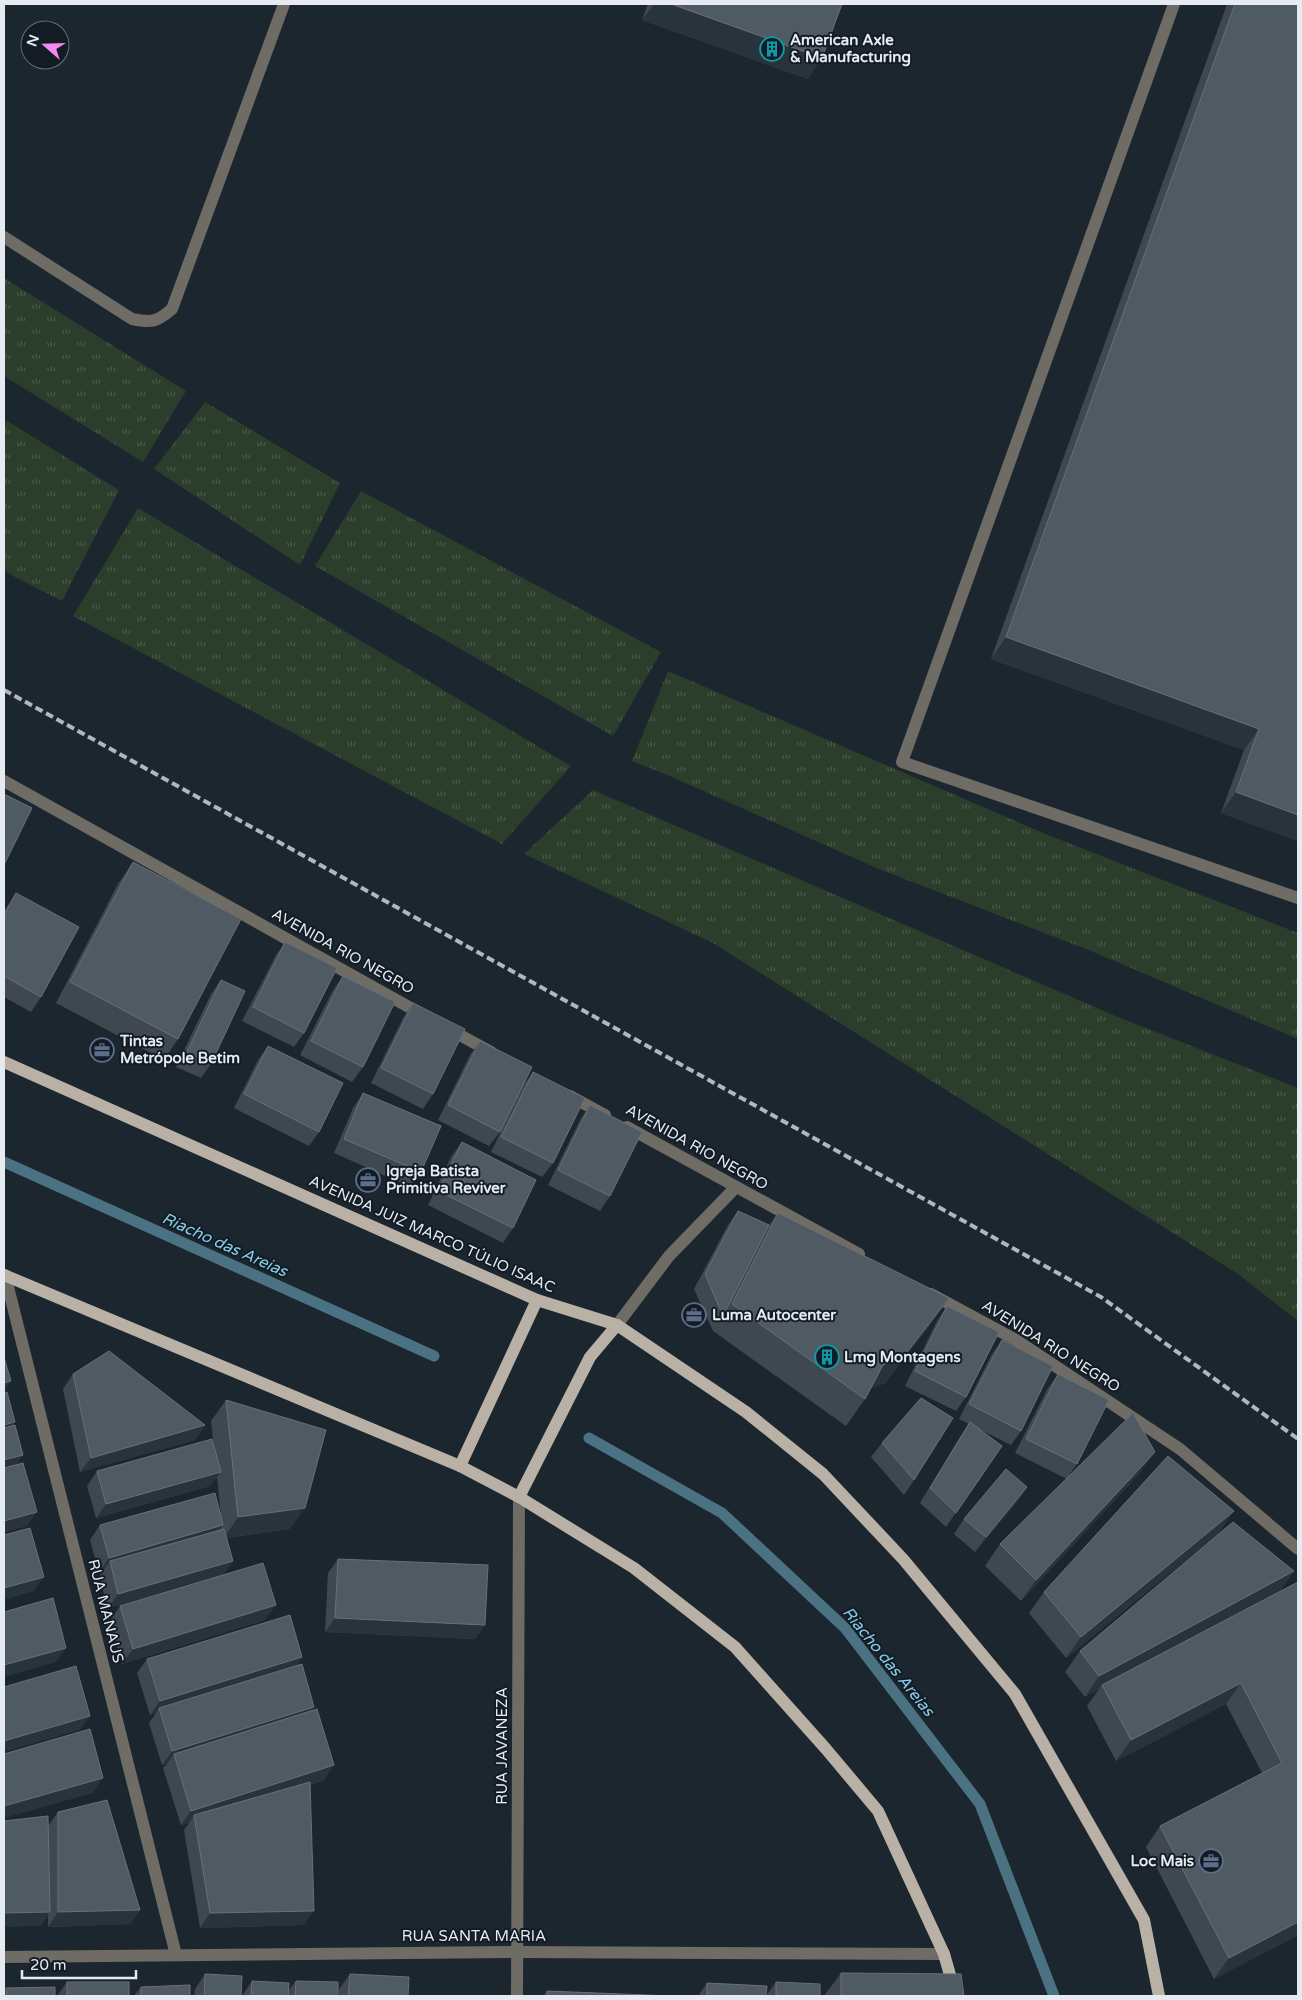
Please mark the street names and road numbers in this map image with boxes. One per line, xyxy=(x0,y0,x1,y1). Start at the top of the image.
street label: AVENIDA RIO NEGRO xyxy=(269,904,417,998)
street label: AVENIDA RIO NEGRO xyxy=(623,1100,771,1194)
street label: AVENIDA JUIZ MARCO TÚLIO ISAAC xyxy=(306,1171,558,1297)
street label: AVENIDA RIO NEGRO xyxy=(978,1296,1124,1396)
street label: RUA MANAUS xyxy=(84,1557,128,1665)
street label: RUA JAVANEZA xyxy=(493,1687,511,1805)
street label: RUA SANTA MARIA xyxy=(402,1927,546,1945)

